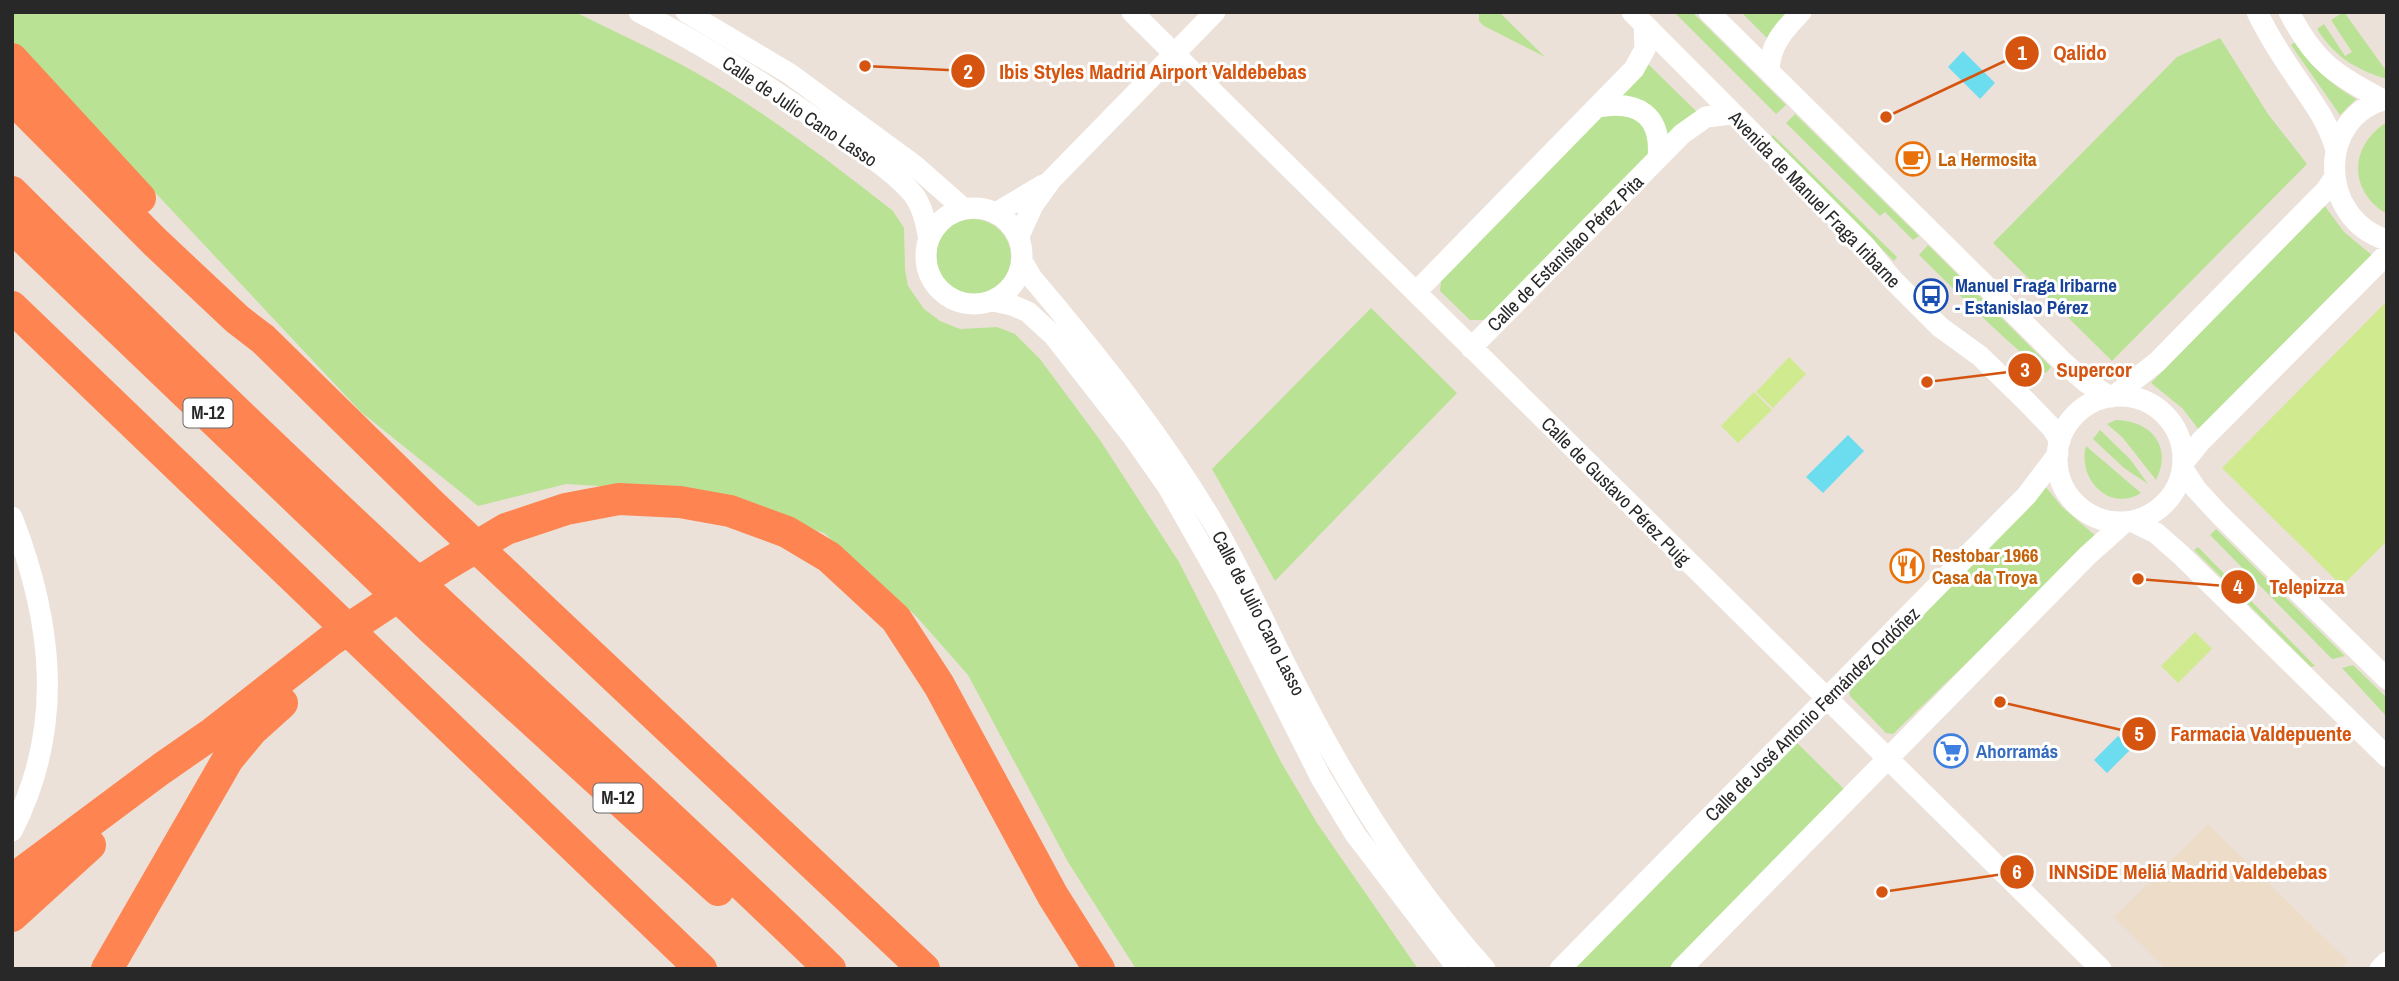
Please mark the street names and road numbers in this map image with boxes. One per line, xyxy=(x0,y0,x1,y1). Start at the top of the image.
street label: Calle de Julio Cano Lasso xyxy=(717,49,883,173)
street label: Avenida de Manuel Fraga Iribarne xyxy=(1723,104,1907,293)
street label: Calle de Estanislao Pérez Pita xyxy=(1481,169,1649,337)
road number: M-12 xyxy=(184,398,232,428)
street label: Calle de Gustavo Pérez Puig xyxy=(1536,411,1696,571)
street label: Calle de Julio Cano Lasso xyxy=(1206,526,1312,700)
street label: Calle de José Antonio Fernández Ordóñez xyxy=(1699,601,1925,827)
road number: M-12 xyxy=(594,784,642,812)

